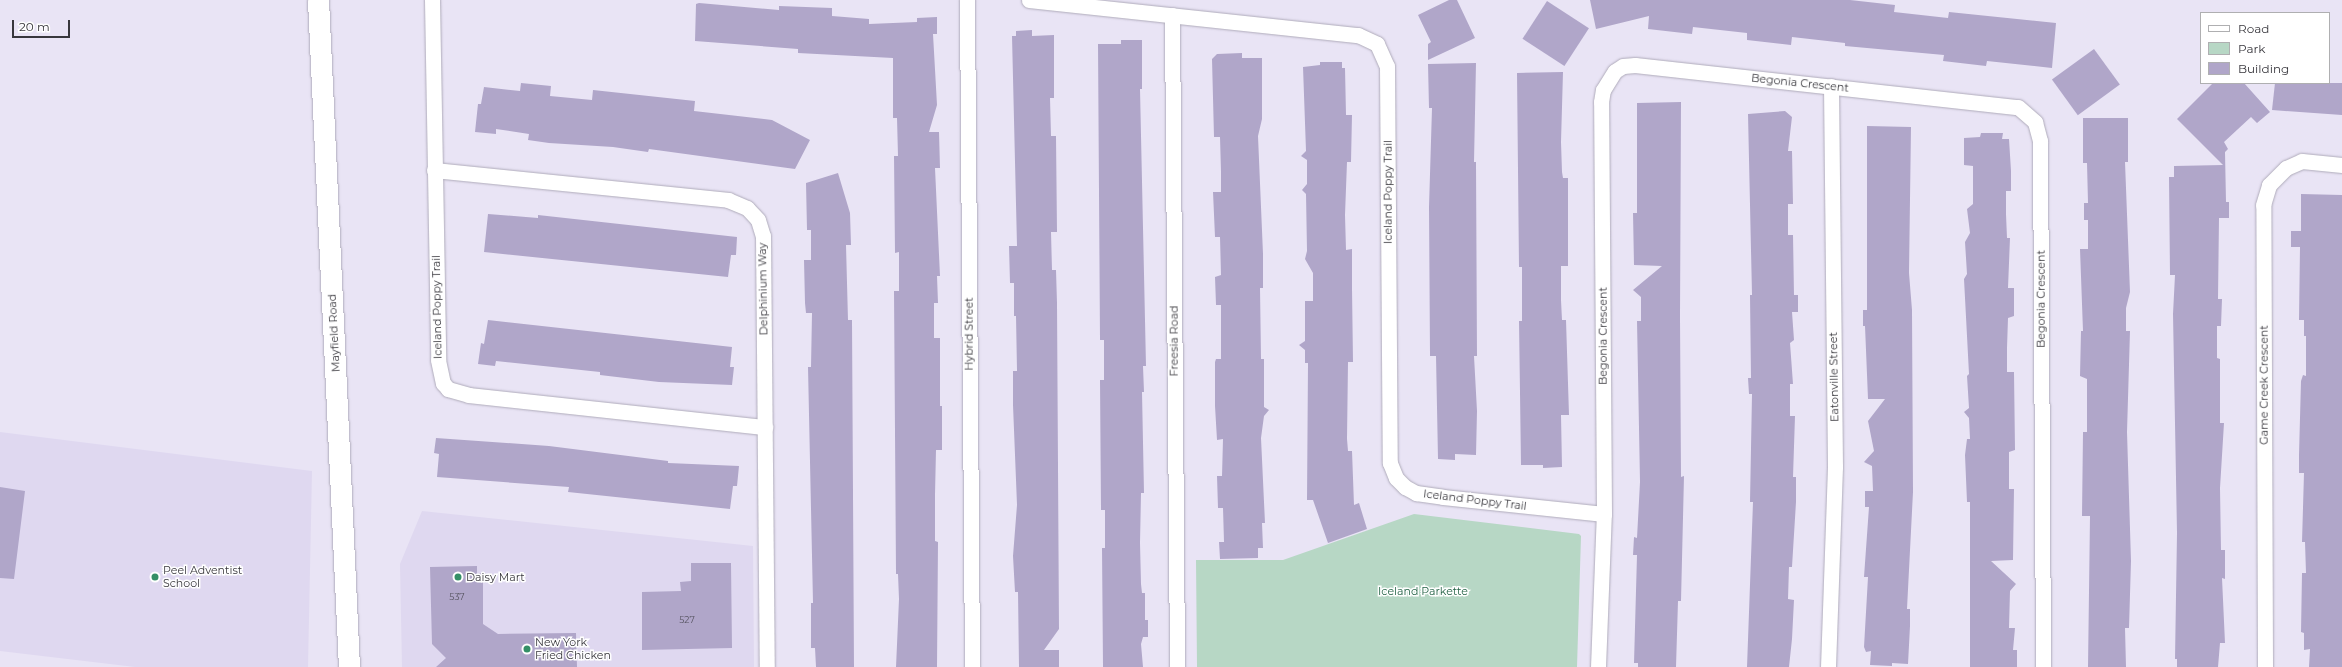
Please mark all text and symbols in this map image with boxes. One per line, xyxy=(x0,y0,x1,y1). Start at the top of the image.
scale bar xyxy=(14,12,72,38)
legend xyxy=(2200,12,2330,84)
text: 20 m xyxy=(19,19,50,34)
text: Road xyxy=(2238,21,2269,36)
text: Park xyxy=(2238,41,2265,56)
text: Building xyxy=(2238,61,2289,76)
street label: Begonia Crescent xyxy=(1751,71,1849,95)
street label: Iceland Poppy Trail xyxy=(1381,140,1395,244)
street label: Delphinium Way xyxy=(756,243,770,335)
street label: Begonia Crescent xyxy=(2034,250,2048,348)
street label: Iceland Poppy Trail xyxy=(429,255,445,359)
street label: Begonia Crescent xyxy=(1596,287,1610,385)
street label: Mayfield Road xyxy=(325,294,343,372)
street label: Hybrid Street xyxy=(962,297,976,371)
street label: Freesia Road xyxy=(1167,306,1181,376)
street label: Game Creek Crescent xyxy=(2257,325,2271,445)
street label: Eatonville Street xyxy=(1827,332,1841,422)
street label: Iceland Poppy Trail xyxy=(1423,487,1527,513)
place label: Peel Adventist School xyxy=(163,564,242,590)
place label: Daisy Mart xyxy=(466,570,525,584)
marker: Peel Adventist School xyxy=(150,572,160,582)
marker: Daisy Mart xyxy=(453,572,463,582)
park label: Iceland Parkette xyxy=(1378,584,1468,598)
house number: 537 xyxy=(449,592,465,602)
house number: 527 xyxy=(679,615,695,625)
place label: New York Fried Chicken xyxy=(535,636,611,662)
marker: New York Fried Chicken xyxy=(522,644,532,654)

